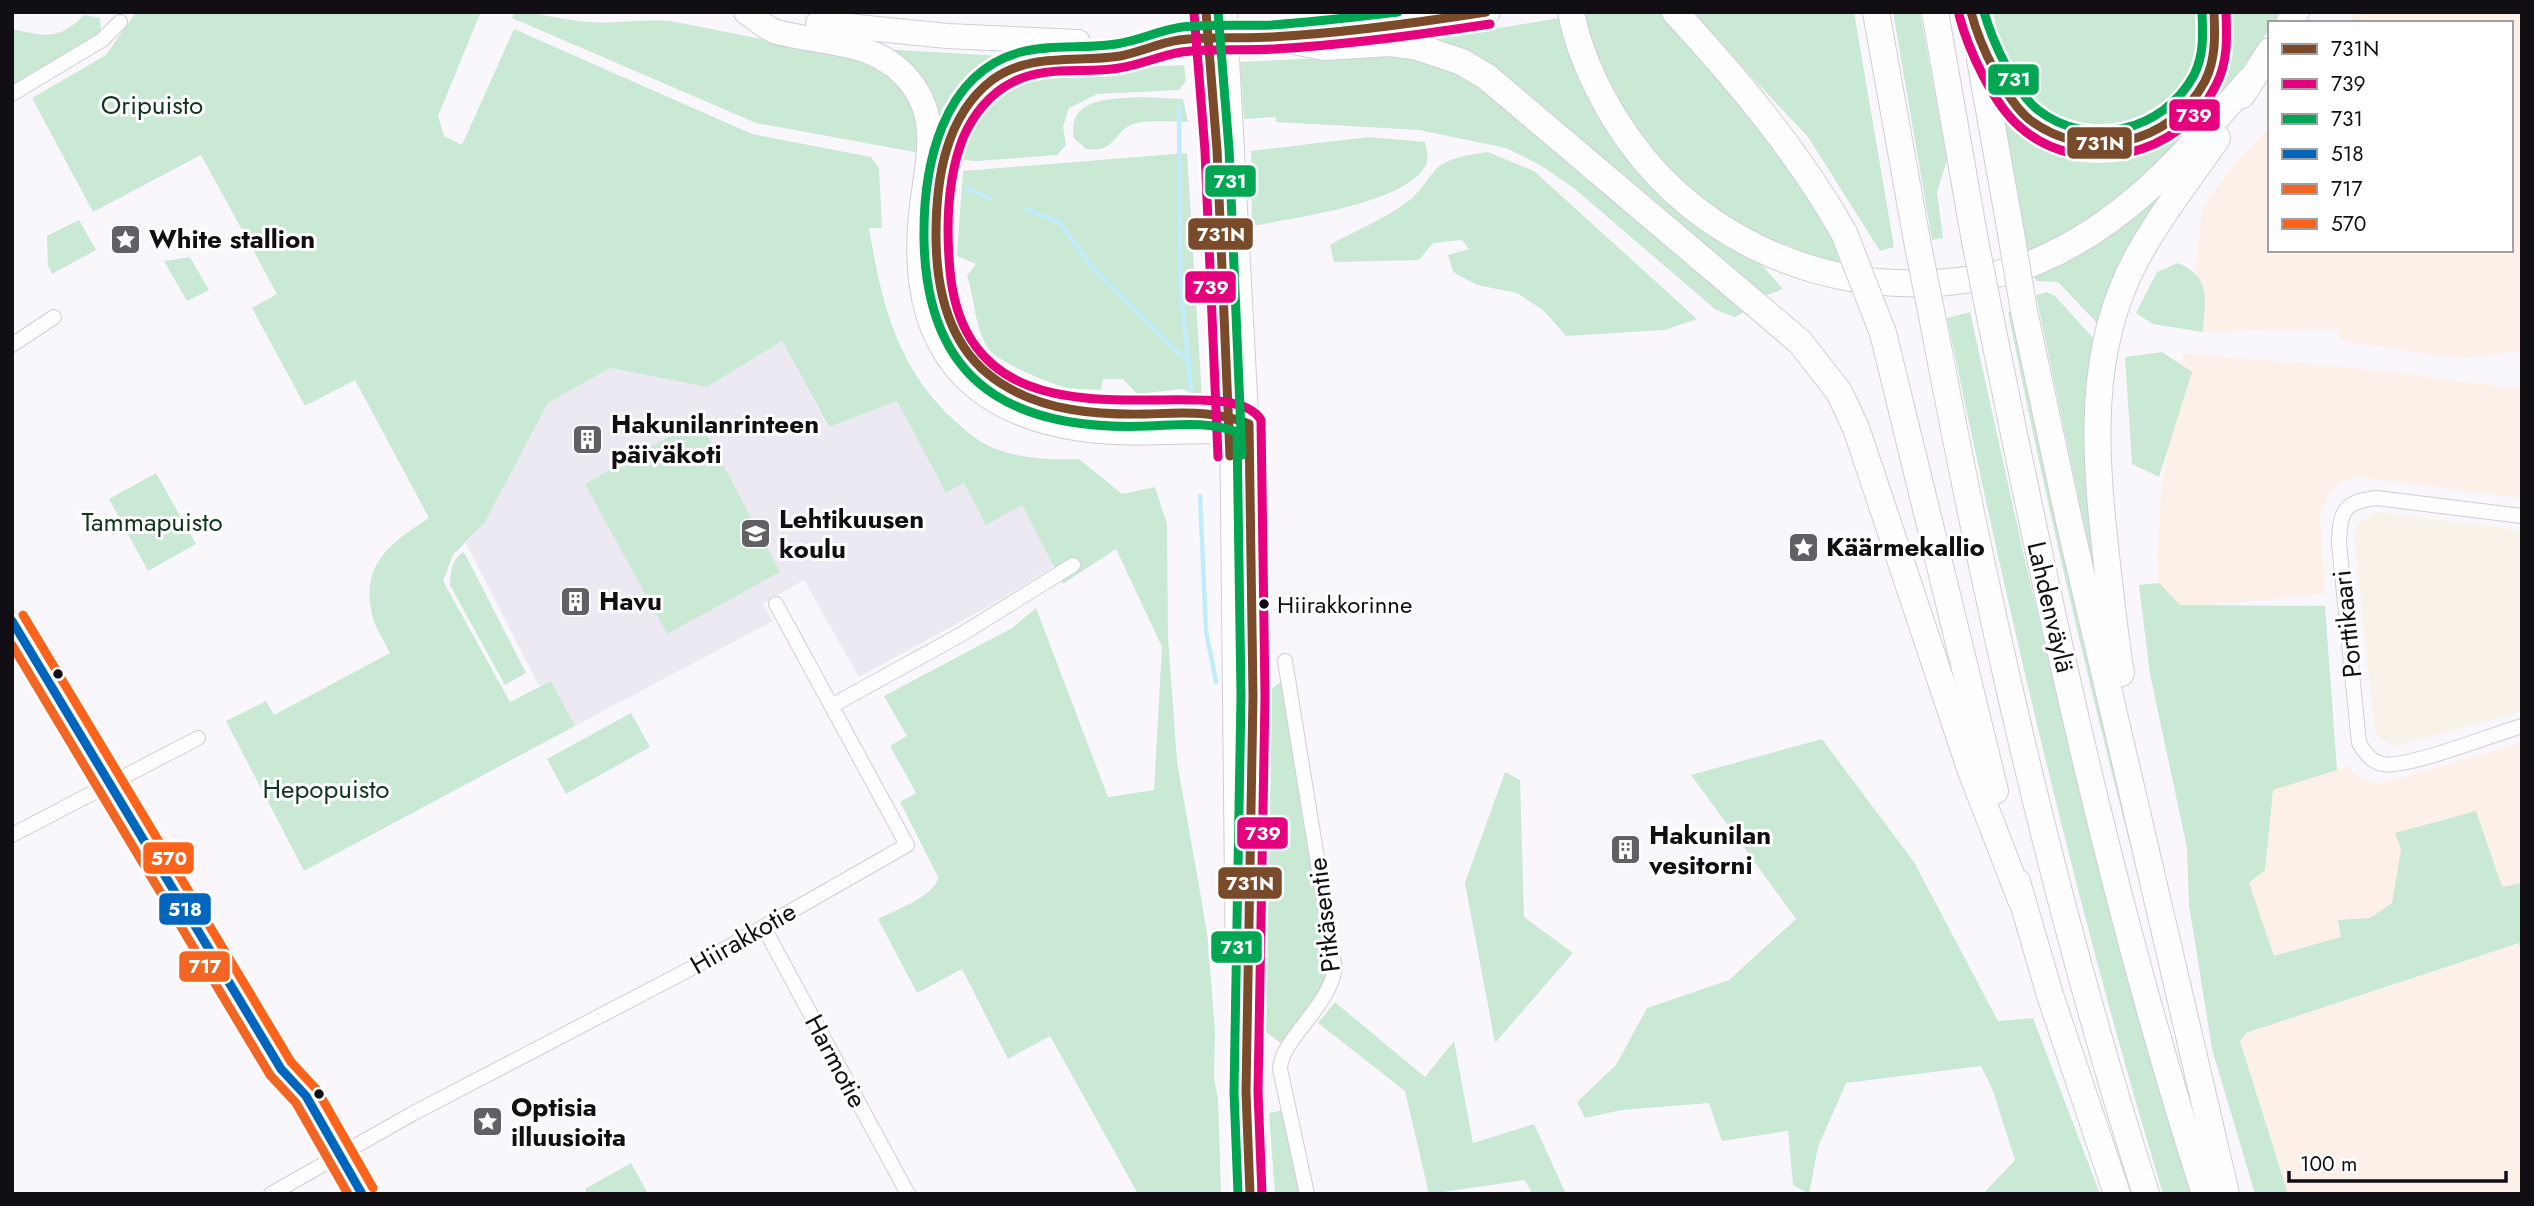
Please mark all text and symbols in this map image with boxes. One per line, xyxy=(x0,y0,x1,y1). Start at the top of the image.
legend xyxy=(2268,21,2513,252)
text: 731N xyxy=(2331,34,2379,64)
line badge: 731 xyxy=(1987,63,2040,96)
text: 731 xyxy=(1998,66,2030,93)
text: 739 xyxy=(2331,69,2366,99)
park label: Oripuisto xyxy=(101,86,203,124)
line badge: 739 xyxy=(2168,98,2221,132)
text: 739 xyxy=(2176,102,2212,129)
text: 731 xyxy=(2331,104,2363,134)
line badge: 731N xyxy=(2066,126,2133,160)
text: 731N xyxy=(2076,130,2124,157)
text: 518 xyxy=(2331,139,2364,169)
line badge: 731 xyxy=(1204,164,1257,198)
text: 731 xyxy=(1214,168,1246,195)
text: 717 xyxy=(2331,174,2363,204)
text: 570 xyxy=(2331,209,2366,239)
line badge: 731N xyxy=(1187,217,1254,251)
place label: White stallion xyxy=(149,220,315,258)
text: 731N xyxy=(1197,221,1245,248)
place icon: White stallion xyxy=(109,222,143,256)
line badge: 739 xyxy=(1184,270,1237,304)
text: 739 xyxy=(1193,274,1229,301)
place label: Hakunilanrinteen päiväkoti xyxy=(611,405,819,473)
building icon: Hakunilanrinteen päiväkoti xyxy=(571,422,605,456)
place label: Lehtikuusen koulu xyxy=(779,500,924,568)
park label: Tammapuisto xyxy=(81,503,223,541)
school or university icon: Lehtikuusen koulu xyxy=(739,517,773,551)
place label: Käärmekallio xyxy=(1826,528,1985,566)
place icon: Käärmekallio xyxy=(1786,530,1820,564)
street label: Lahdenväylä xyxy=(2017,538,2085,676)
street label: Porttikaari xyxy=(2322,568,2372,680)
place label: Havu xyxy=(599,582,662,620)
building icon: Havu xyxy=(559,584,593,618)
place label: Hiirakkorinne xyxy=(1277,587,1412,622)
marker: Hiirakkorinne xyxy=(1257,597,1271,611)
unlabelled marker xyxy=(51,667,65,681)
park label: Hepopuisto xyxy=(262,770,390,808)
line badge: 739 xyxy=(1236,816,1289,850)
place label: Hakunilan vesitorni xyxy=(1648,816,1771,884)
text: 739 xyxy=(1245,820,1281,847)
building icon: Hakunilan vesitorni xyxy=(1609,833,1643,867)
line badge: 570 xyxy=(142,841,195,875)
text: 570 xyxy=(151,845,187,872)
street label: Pitkäsentie xyxy=(1298,856,1350,974)
line badge: 731N xyxy=(1217,866,1283,900)
text: 731N xyxy=(1226,870,1274,897)
line badge: 518 xyxy=(158,892,212,926)
street label: Hiirakkotie xyxy=(683,892,803,984)
text: 518 xyxy=(168,896,202,923)
line badge: 731 xyxy=(1210,930,1263,964)
text: 731 xyxy=(1221,934,1253,961)
line badge: 717 xyxy=(178,950,231,983)
text: 717 xyxy=(189,953,222,980)
street label: Harmotie xyxy=(796,1008,876,1114)
unlabelled marker xyxy=(312,1087,326,1101)
place label: Optisia illuusioita xyxy=(511,1088,626,1156)
place icon: Optisia illuusioita xyxy=(471,1105,505,1139)
scale bar xyxy=(2289,1140,2506,1184)
text: 100 m xyxy=(2300,1149,2357,1179)

